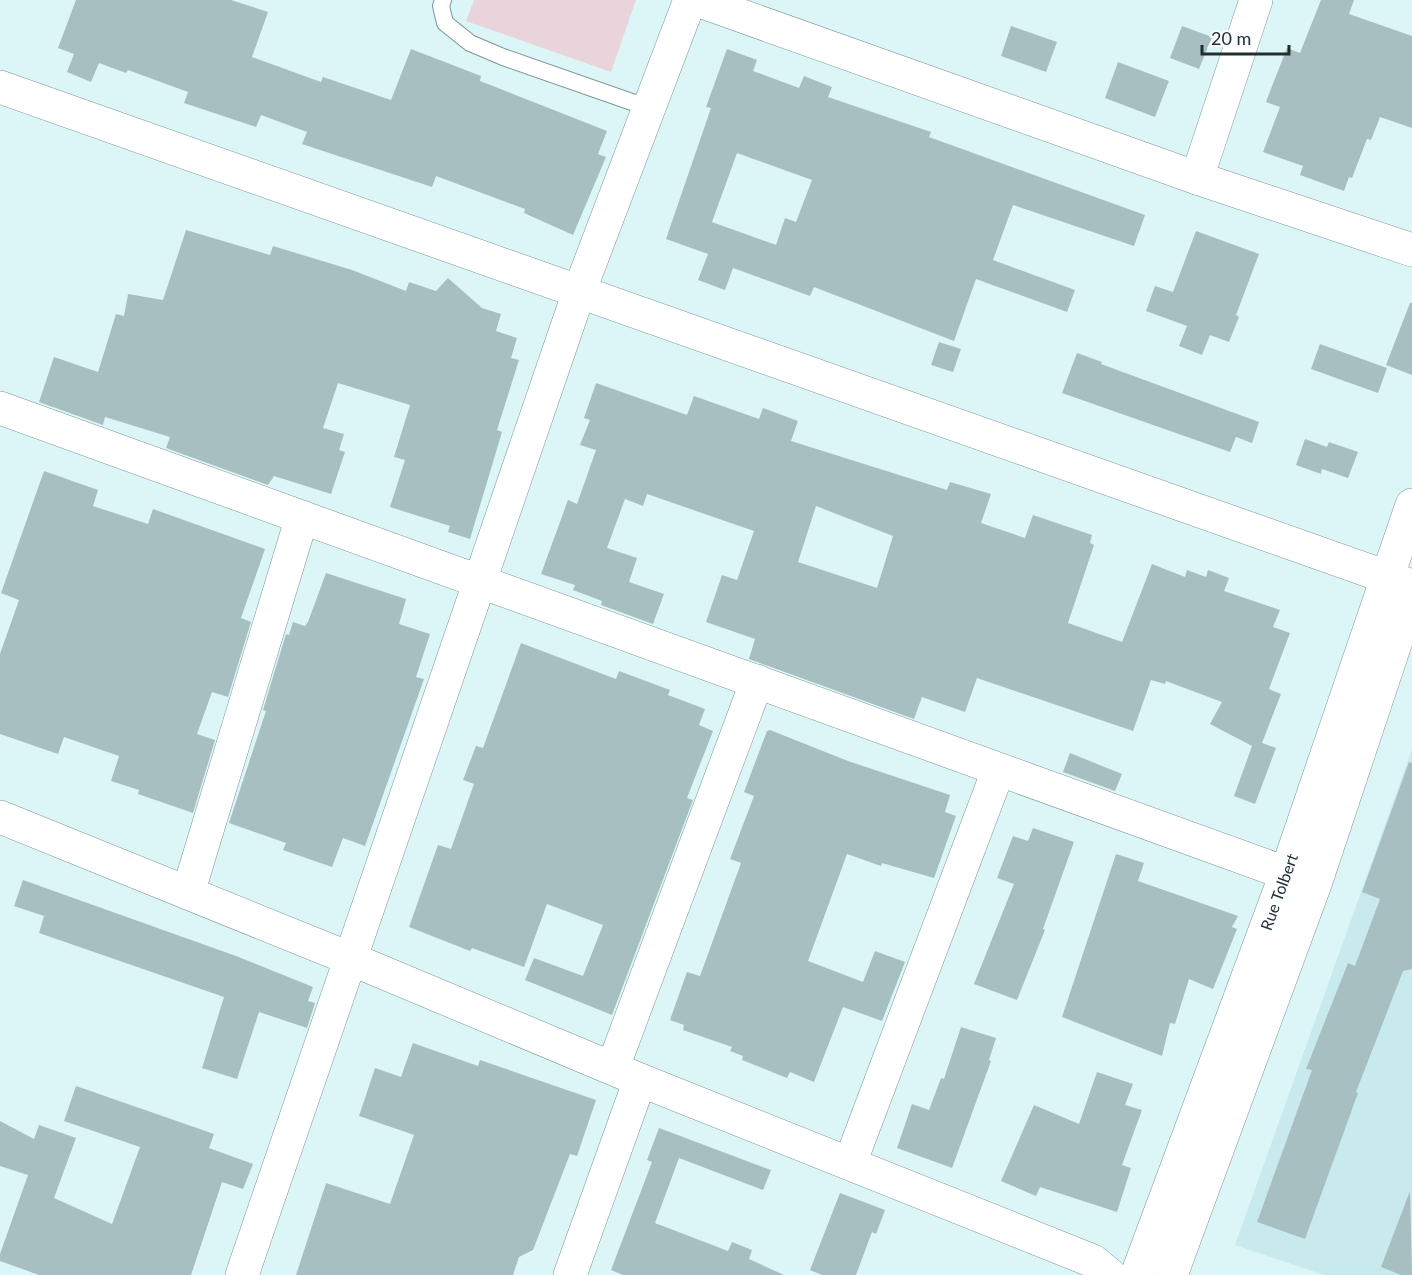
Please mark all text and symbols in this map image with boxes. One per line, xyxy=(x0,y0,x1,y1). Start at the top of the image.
scale bar xyxy=(1202,18,1289,56)
text: 20 m xyxy=(1211,27,1251,49)
street label: Rue Tolbert xyxy=(1256,851,1301,933)

